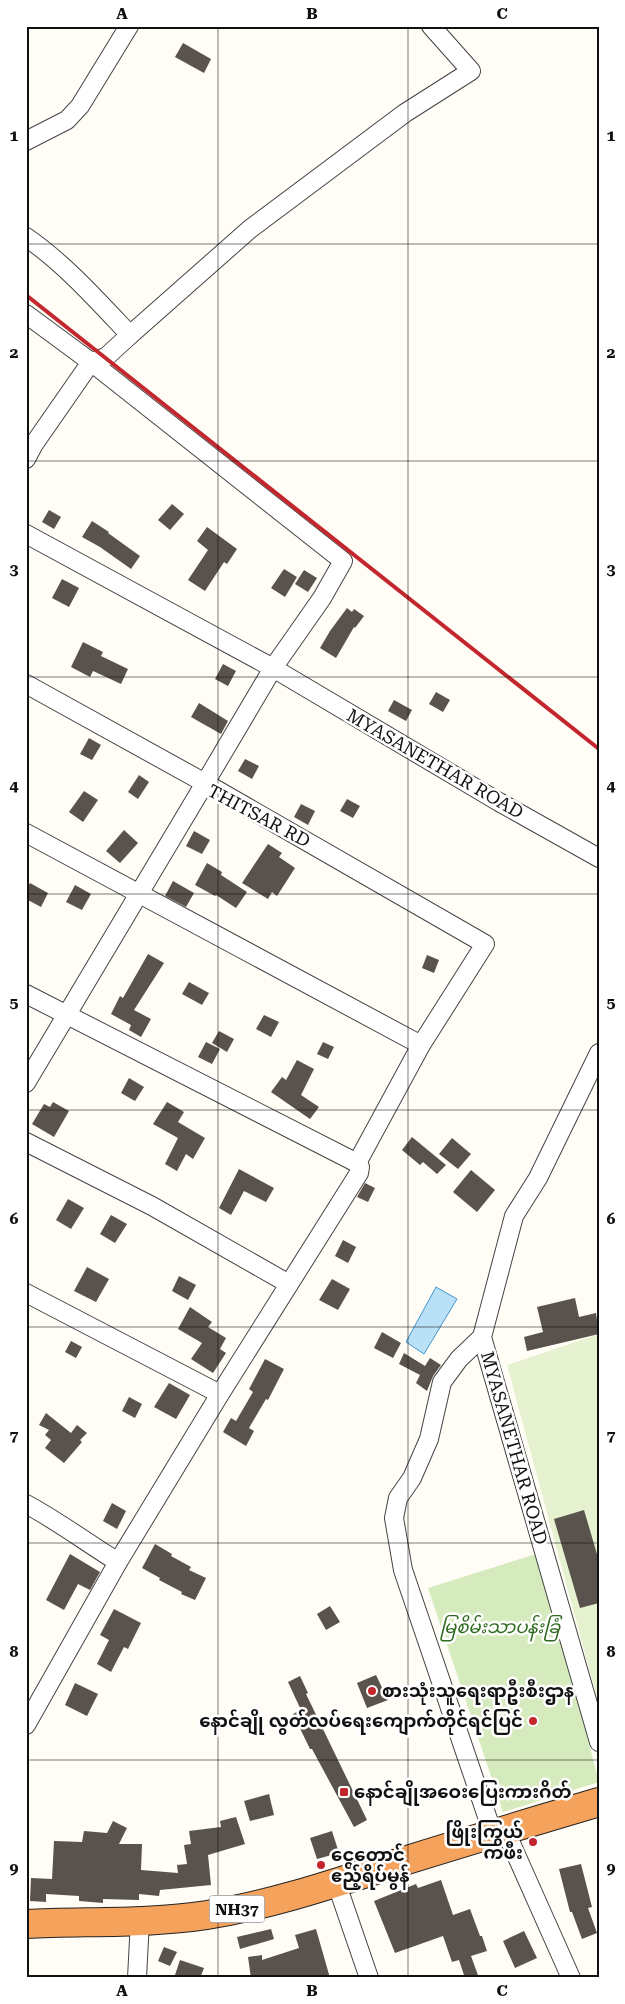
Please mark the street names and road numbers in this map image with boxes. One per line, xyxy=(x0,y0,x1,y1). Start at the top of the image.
street label: MYASANETHAR ROAD xyxy=(343,704,527,823)
street label: THITSAR RD xyxy=(204,780,314,851)
street label: MYASANETHAR ROAD xyxy=(477,1349,552,1547)
road number: NH37 xyxy=(210,1896,264,1922)

